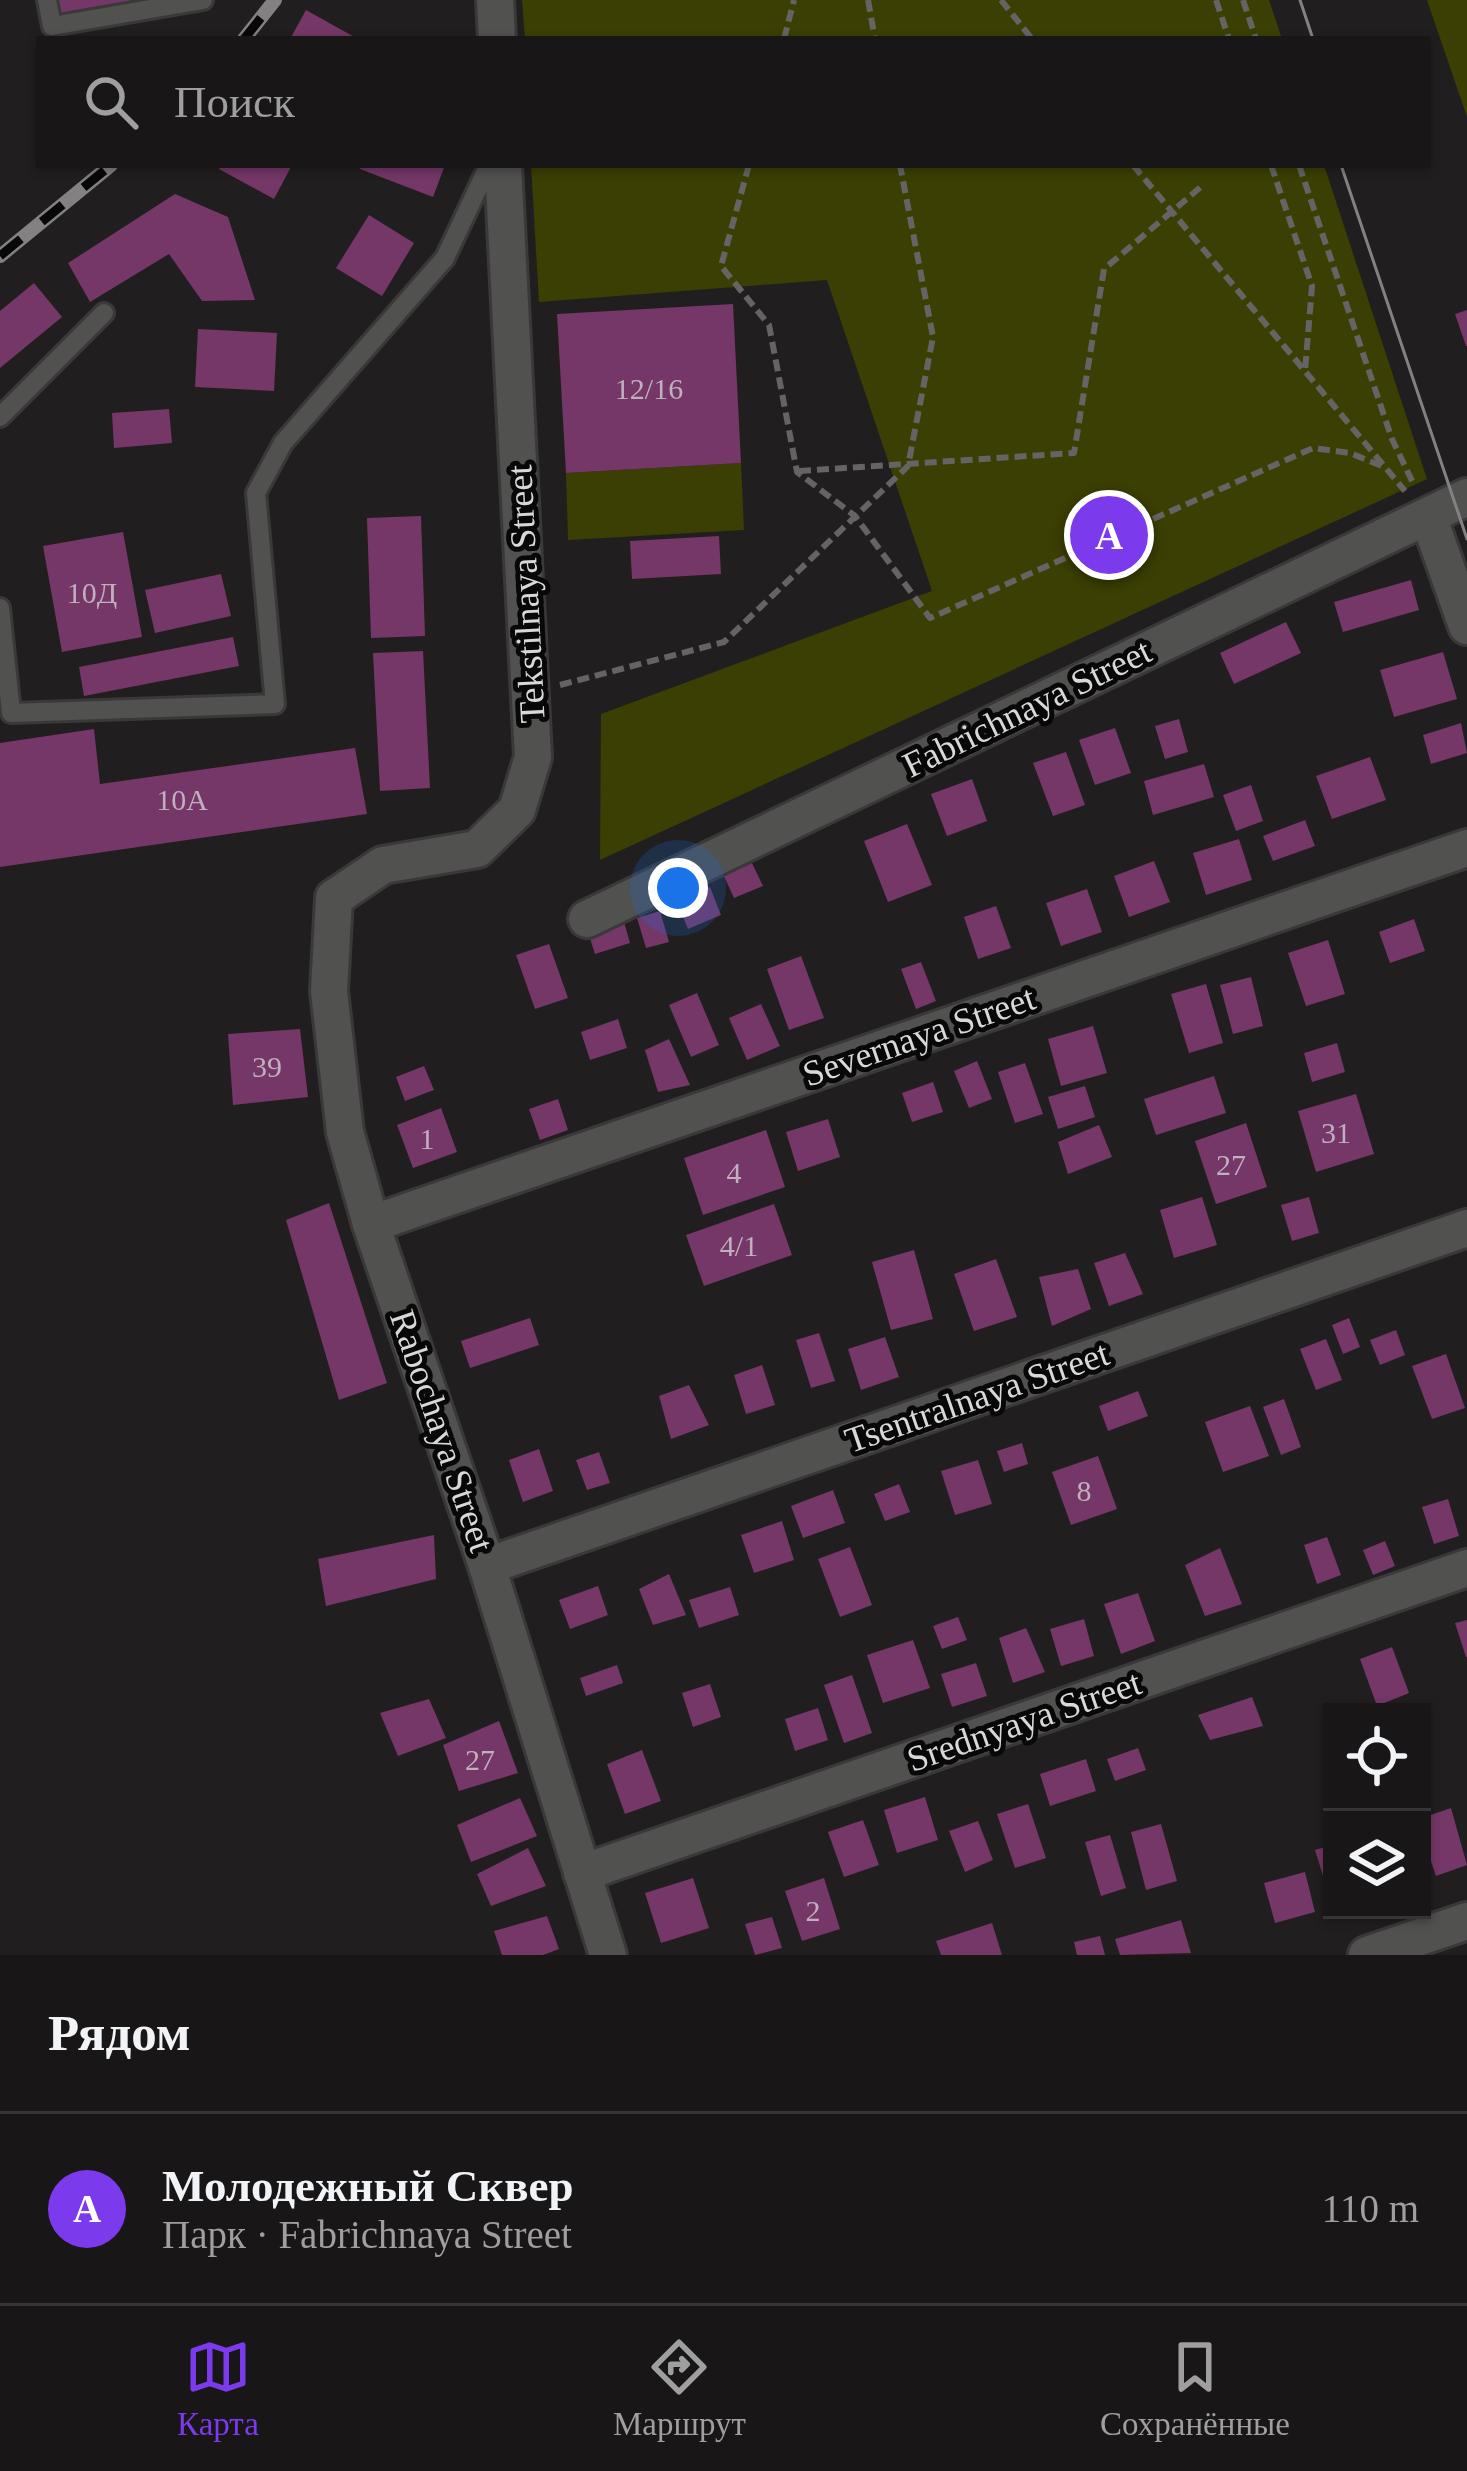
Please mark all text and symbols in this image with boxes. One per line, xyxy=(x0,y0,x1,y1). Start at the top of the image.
search box xyxy=(36,36,1431,168)
icon: search xyxy=(78,69,144,135)
text: Поиск xyxy=(174,77,295,127)
house number: 12/16 xyxy=(615,372,683,405)
street label: Tekstilnaya Street xyxy=(499,464,553,724)
pin: A xyxy=(1070,490,1148,580)
house number: 10Д xyxy=(67,576,117,609)
street label: Fabrichnaya Street xyxy=(896,631,1158,785)
house number: 10А xyxy=(156,783,208,816)
your location xyxy=(648,858,708,918)
street label: Severnaya Street xyxy=(798,978,1040,1094)
house number: 39 xyxy=(252,1050,282,1083)
house number: 31 xyxy=(1321,1116,1351,1149)
house number: 1 xyxy=(420,1122,435,1155)
house number: 27 xyxy=(1216,1148,1246,1181)
house number: 4 xyxy=(727,1156,742,1189)
house number: 4/1 xyxy=(720,1229,758,1262)
street label: Rabochaya Street xyxy=(382,1305,502,1557)
street label: Tsentralnaya Street xyxy=(840,1333,1114,1461)
house number: 8 xyxy=(1077,1474,1092,1507)
street label: Srednyaya Street xyxy=(902,1662,1146,1780)
map controls xyxy=(1323,1703,1431,1919)
button: locate xyxy=(1323,1703,1431,1811)
house number: 27 xyxy=(465,1743,495,1776)
button: layers xyxy=(1323,1811,1431,1919)
house number: 2 xyxy=(806,1894,821,1927)
text: Рядом xyxy=(48,2005,191,2061)
text: Молодежный Сквер xyxy=(162,2161,574,2211)
text: A xyxy=(73,2187,101,2230)
text: 110 m xyxy=(1322,2187,1419,2230)
text: Парк · Fabrichnaya Street xyxy=(162,2213,572,2256)
tab: Карта xyxy=(177,2334,259,2443)
tab: Маршрут xyxy=(613,2334,746,2443)
tab: Сохранённые xyxy=(1100,2334,1290,2443)

